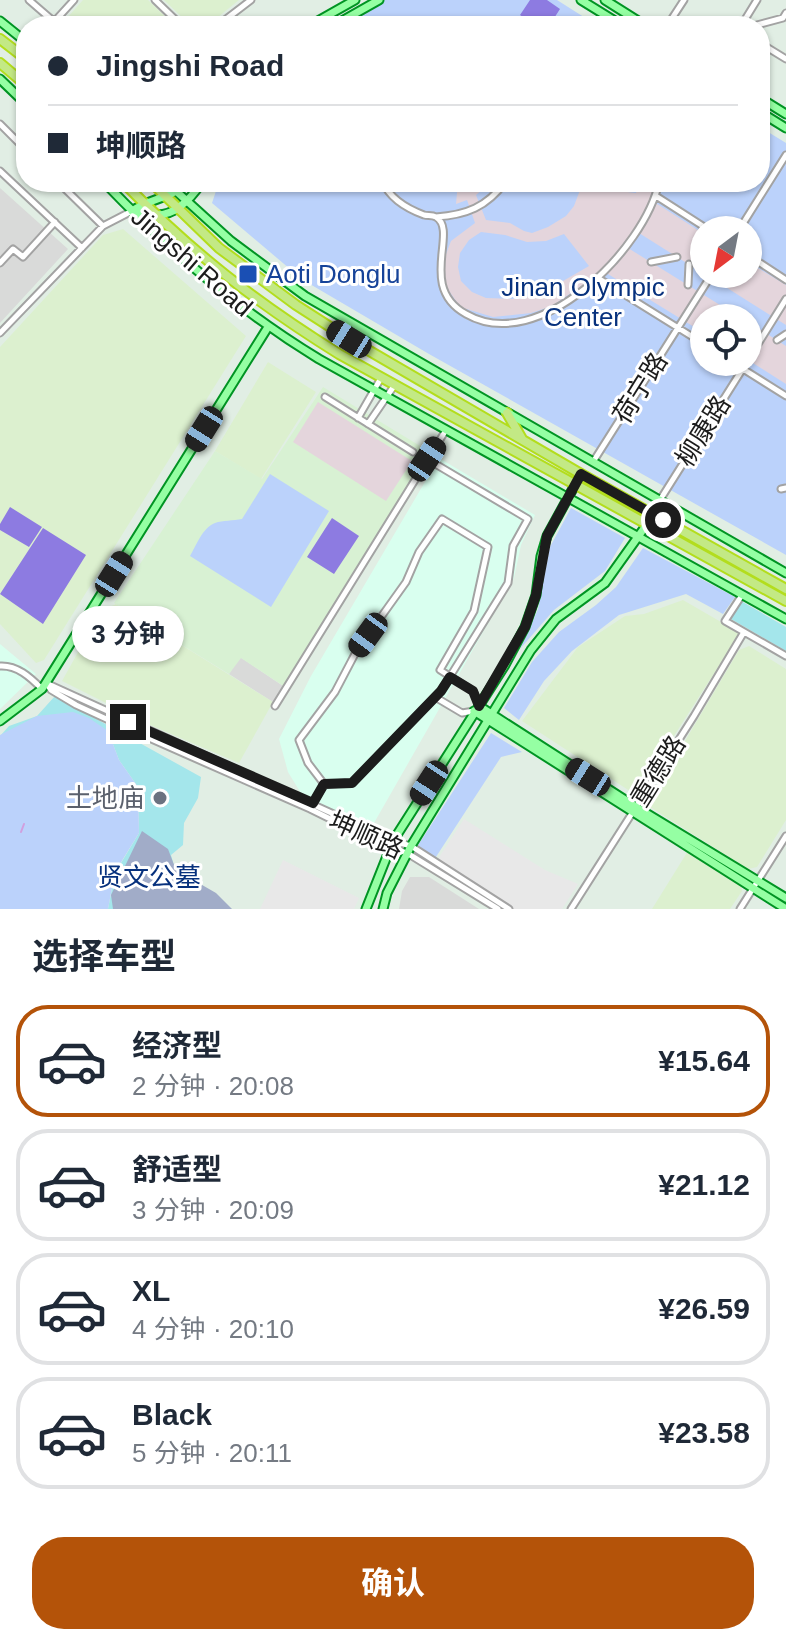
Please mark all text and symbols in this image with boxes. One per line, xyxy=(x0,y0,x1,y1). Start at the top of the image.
text: Jingshi Road xyxy=(96,49,284,82)
text: 坤顺路 xyxy=(96,129,186,162)
street label: Jingshi Road xyxy=(125,201,259,323)
north arrow xyxy=(690,216,762,288)
map controls xyxy=(690,216,762,376)
place label: Aoti Donglu xyxy=(266,259,400,289)
marker: Aoti Donglu xyxy=(237,263,259,285)
park label: Jinan Olympic Center xyxy=(501,272,665,332)
button: locate xyxy=(690,304,762,376)
car xyxy=(322,316,376,362)
street label: 荷宁路 xyxy=(607,347,673,429)
street label: 柳康路 xyxy=(670,390,736,472)
car xyxy=(181,402,227,456)
car xyxy=(404,432,450,486)
route start xyxy=(645,502,681,538)
car xyxy=(91,547,137,601)
callout: 3 分钟 xyxy=(72,606,184,662)
car xyxy=(344,609,392,661)
text: 3 分钟 xyxy=(91,619,165,649)
route end xyxy=(110,704,146,740)
street label: 重德路 xyxy=(625,730,691,812)
car xyxy=(561,754,615,800)
car xyxy=(406,756,452,810)
place label: 土地庙 xyxy=(66,783,144,813)
marker: 土地庙 xyxy=(151,789,169,807)
street label: 坤顺路 xyxy=(324,805,408,865)
park label: 贤文公墓 xyxy=(97,862,201,892)
text: 选择车型 xyxy=(32,936,176,977)
icon: car xyxy=(36,1025,108,1097)
text: 经济型 xyxy=(132,1029,222,1062)
text: ¥15.64 xyxy=(658,1044,750,1077)
text: 2 分钟 · 20:08 xyxy=(132,1071,294,1101)
icon: car xyxy=(36,1149,108,1221)
text: 舒适型 xyxy=(132,1153,222,1186)
text: ¥21.12 xyxy=(658,1168,750,1201)
text: 3 分钟 · 20:09 xyxy=(132,1195,294,1225)
icon: car xyxy=(36,1273,108,1345)
text: XL xyxy=(132,1274,170,1307)
text: ¥26.59 xyxy=(658,1292,750,1325)
text: 4 分钟 · 20:10 xyxy=(132,1314,294,1344)
icon: car xyxy=(36,1397,108,1469)
text: Black xyxy=(132,1398,212,1431)
text: ¥23.58 xyxy=(658,1416,750,1449)
text: 5 分钟 · 20:11 xyxy=(132,1438,292,1468)
button: 确认 xyxy=(32,1537,754,1629)

